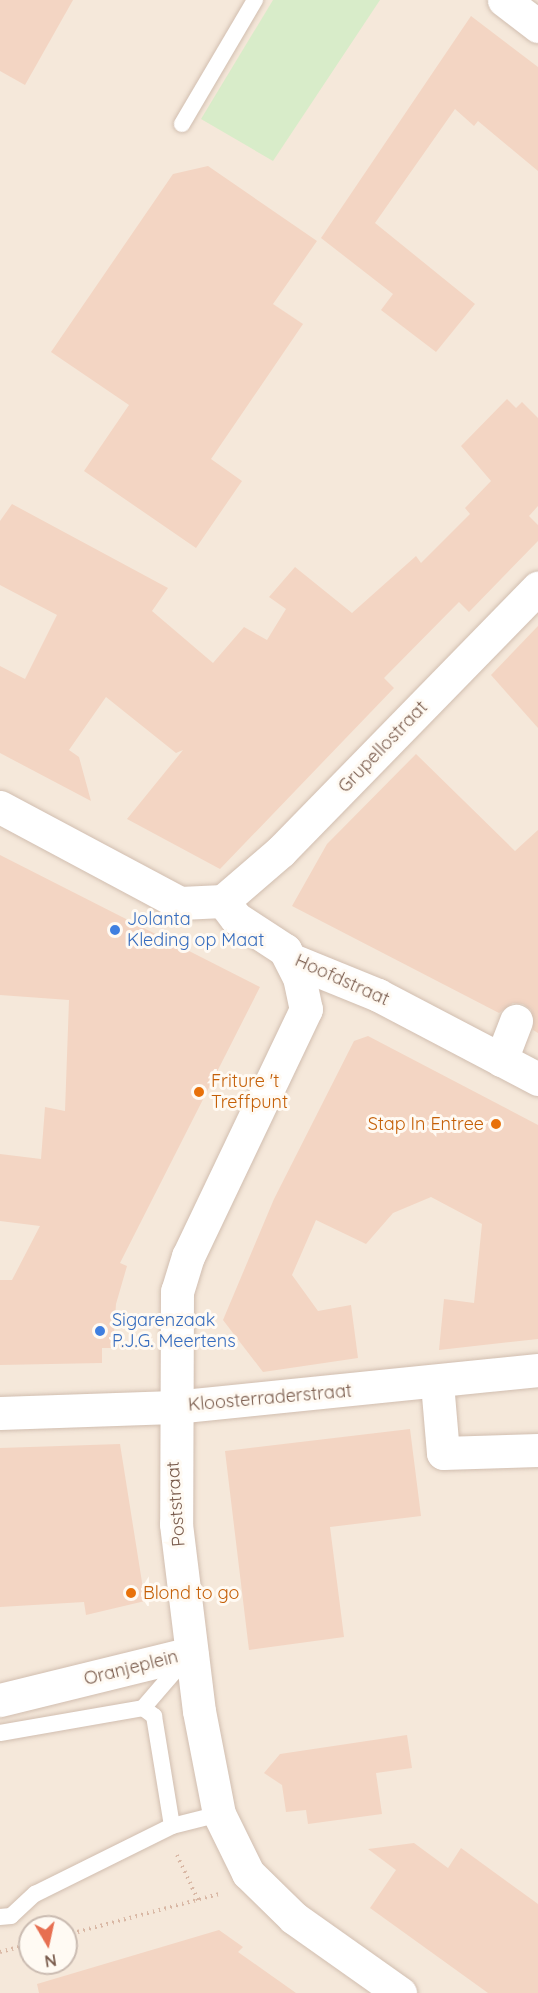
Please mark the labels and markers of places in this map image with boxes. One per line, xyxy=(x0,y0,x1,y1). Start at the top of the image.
place label: Jolanta Kleding op Maat xyxy=(127,909,264,952)
marker: Jolanta Kleding op Maat xyxy=(108,923,122,937)
place label: Friture 't Treffpunt xyxy=(211,1071,288,1114)
marker: Friture 't Treffpunt xyxy=(192,1085,206,1099)
place label: Stap In Entree xyxy=(368,1113,484,1135)
marker: Stap In Entree xyxy=(489,1117,503,1131)
place label: Sigarenzaak P.J.G. Meertens xyxy=(112,1310,236,1352)
marker: Sigarenzaak P.J.G. Meertens xyxy=(93,1324,107,1338)
place label: Blond to go xyxy=(143,1582,239,1604)
marker: Blond to go xyxy=(124,1586,138,1600)

